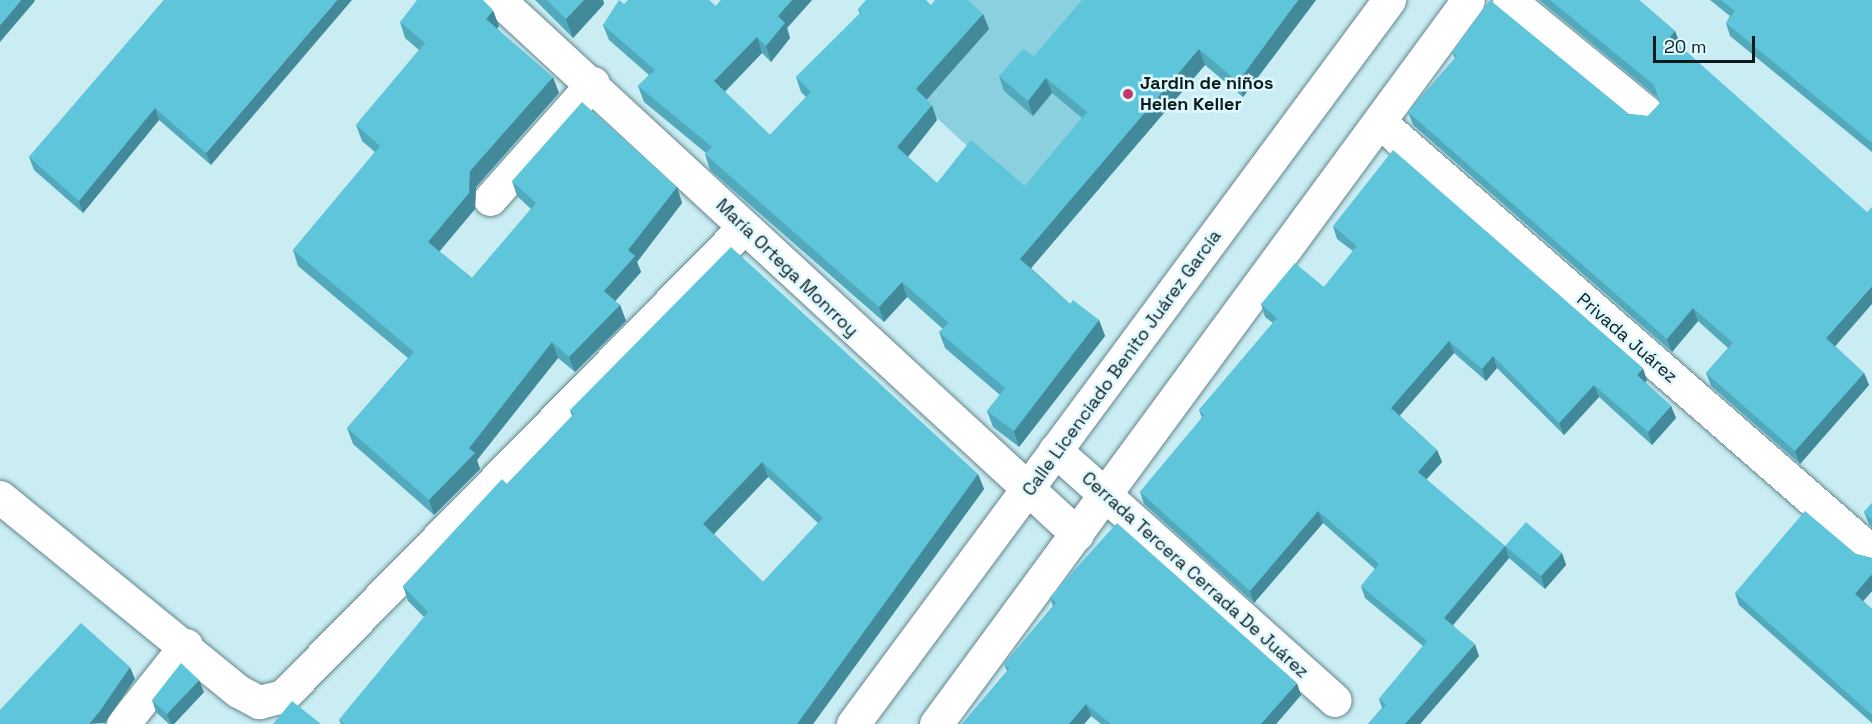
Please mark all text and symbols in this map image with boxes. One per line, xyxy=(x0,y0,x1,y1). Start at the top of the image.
scale bar xyxy=(1656,24,1758,62)
text: 20 m xyxy=(1664,35,1707,58)
place label: Jardin de niños Helen Keller xyxy=(1140,73,1273,116)
marker: Jardin de niños Helen Keller xyxy=(1121,87,1135,101)
street label: María Ortega Monrroy xyxy=(711,195,863,341)
street label: Calle Licenciado Benito Juárez García xyxy=(1018,226,1226,500)
street label: Privada Juárez xyxy=(1572,289,1682,387)
street label: Cerrada Tercera Cerrada De Juárez xyxy=(1077,467,1313,683)

